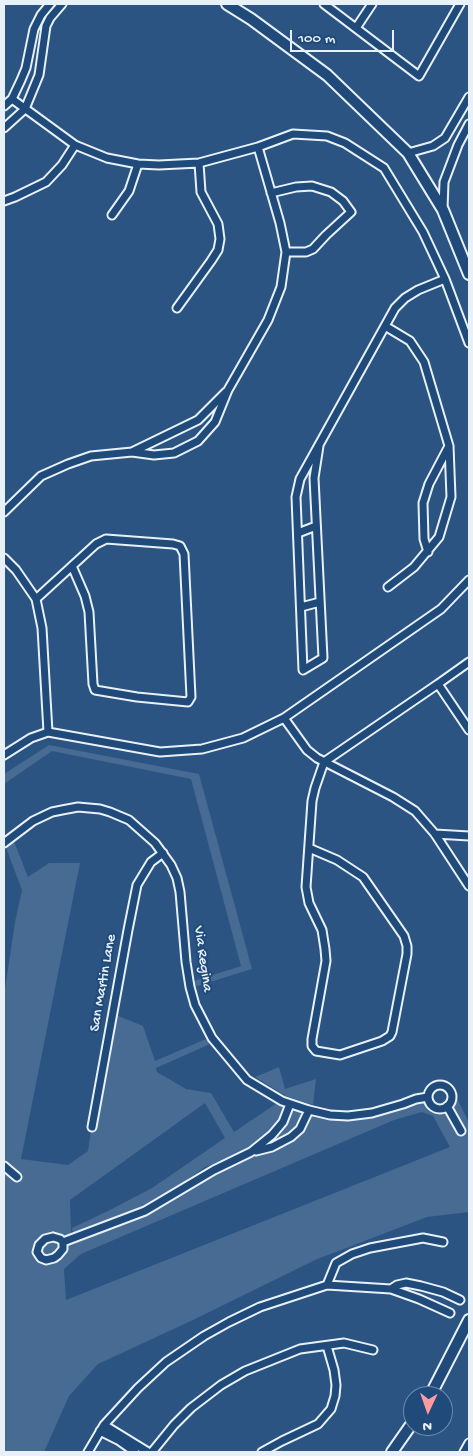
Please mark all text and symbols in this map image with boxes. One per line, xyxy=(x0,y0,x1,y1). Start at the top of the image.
scale bar xyxy=(293,20,397,52)
text: 100 m xyxy=(298,30,335,48)
street label: Via Regina xyxy=(188,925,216,993)
street label: San Martin Lane xyxy=(87,933,121,1033)
north arrow xyxy=(403,1386,453,1436)
text: N xyxy=(422,1417,432,1434)

